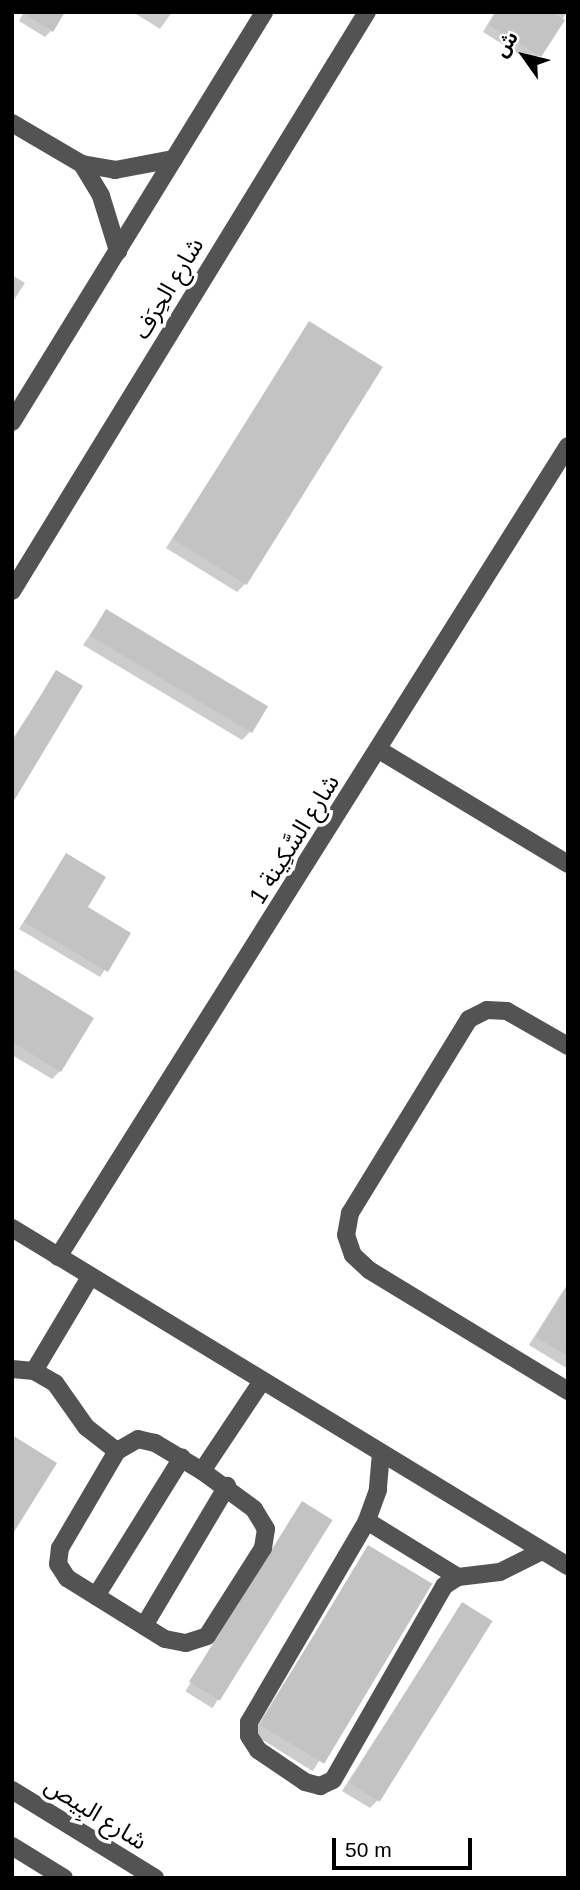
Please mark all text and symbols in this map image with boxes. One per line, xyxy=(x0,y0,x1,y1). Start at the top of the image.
north arrow xyxy=(489,21,559,91)
text: ش xyxy=(490,27,522,61)
street label: شارع الحِرَف xyxy=(127,232,209,344)
street label: شارع السَّكِينة 1 xyxy=(243,769,345,909)
street label: شارع البِيص xyxy=(40,1770,152,1856)
scale bar xyxy=(335,1824,475,1868)
text: 50 m xyxy=(345,1838,392,1861)

